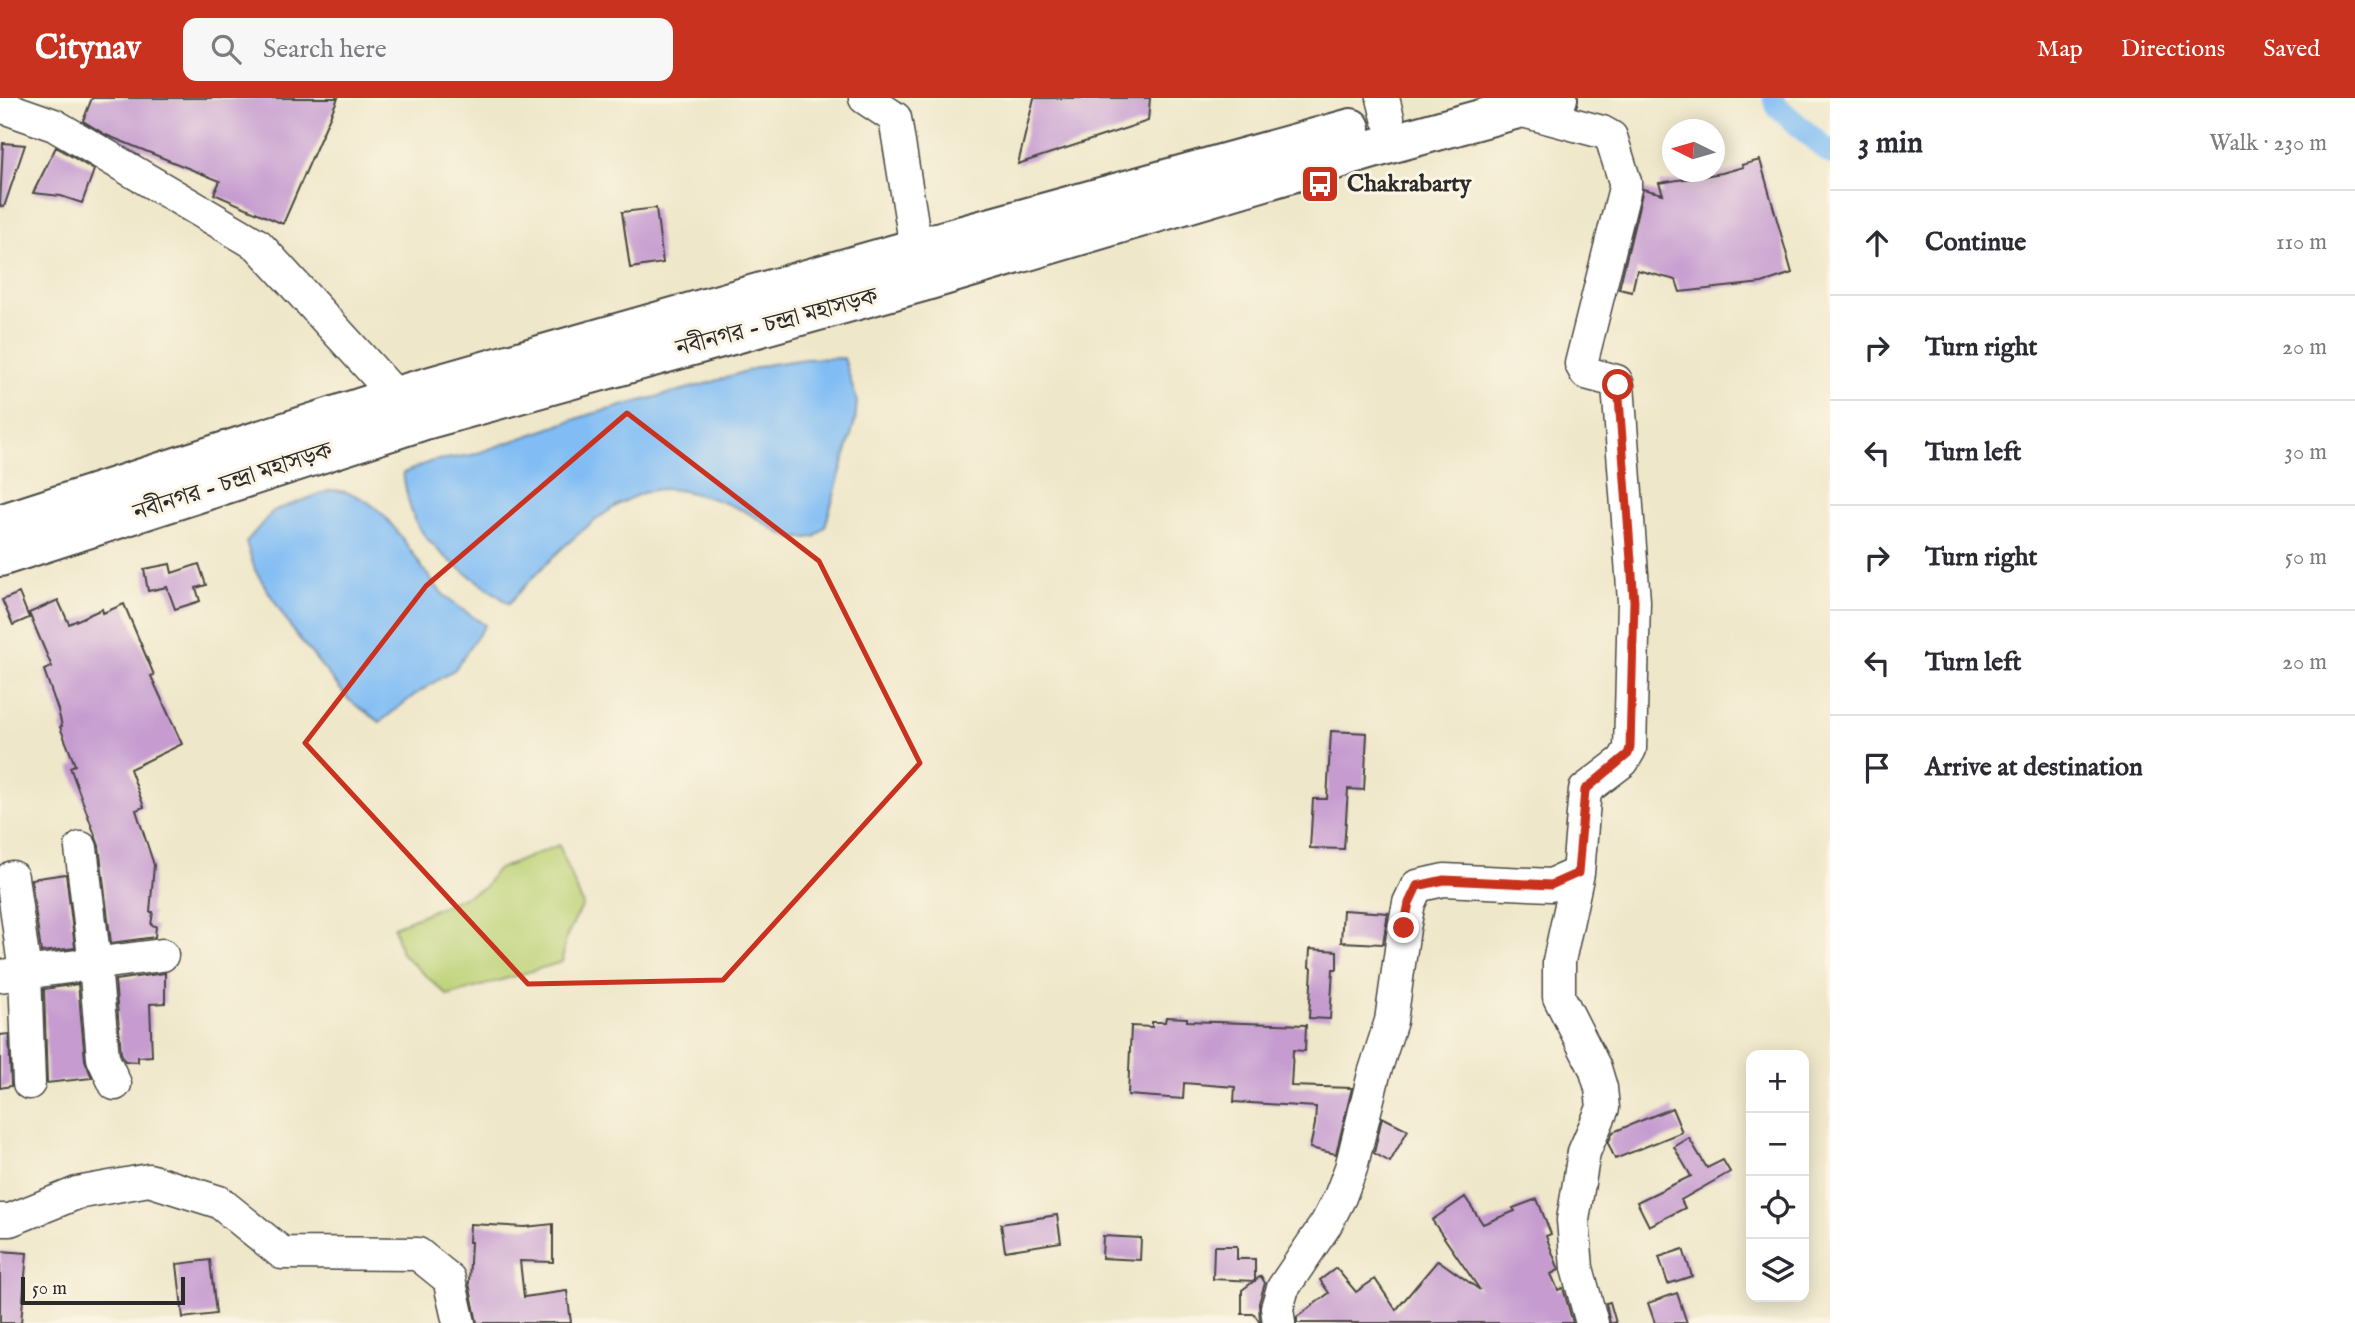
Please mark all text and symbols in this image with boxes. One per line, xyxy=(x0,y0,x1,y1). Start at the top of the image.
search box xyxy=(183,18,673,81)
text: Citynav xyxy=(35,28,141,70)
icon: search xyxy=(207,30,245,68)
text: Search here xyxy=(263,33,387,66)
text: Map xyxy=(2037,34,2083,65)
text: Directions xyxy=(2121,34,2225,65)
text: Saved xyxy=(2263,34,2320,65)
north arrow xyxy=(1662,119,1725,182)
text: 3 min xyxy=(1858,125,1923,163)
text: Walk · 230 m xyxy=(2209,129,2327,158)
bus stop icon: Chakrabarty xyxy=(1299,163,1341,205)
place label: Chakrabarty xyxy=(1347,169,1473,200)
icon: ahead xyxy=(1858,224,1896,262)
text: Continue xyxy=(1925,226,2026,259)
text: 110 m xyxy=(2276,228,2327,257)
street label: নবীনগর - চন্দ্রা মহাসড়ক xyxy=(672,281,882,365)
icon: right xyxy=(1858,329,1896,367)
text: Turn right xyxy=(1925,331,2038,364)
text: 20 m xyxy=(2282,333,2327,362)
route start xyxy=(1602,369,1633,400)
icon: left xyxy=(1858,434,1896,472)
street label: নবীনগর - চন্দ্রা মহাসড়ক xyxy=(129,435,337,529)
text: Turn left xyxy=(1925,436,2022,469)
text: 30 m xyxy=(2284,438,2327,467)
icon: right xyxy=(1858,539,1896,577)
text: Turn right xyxy=(1925,541,2038,574)
text: 50 m xyxy=(2285,543,2327,572)
icon: left xyxy=(1858,644,1896,682)
text: Turn left xyxy=(1925,646,2022,679)
text: 20 m xyxy=(2282,648,2327,677)
icon: arrive xyxy=(1858,749,1896,787)
text: Arrive at destination xyxy=(1925,751,2143,784)
route end xyxy=(1388,912,1419,943)
map controls xyxy=(1746,1050,1809,1302)
button: + xyxy=(1746,1050,1809,1113)
button: − xyxy=(1746,1113,1809,1176)
button: locate xyxy=(1746,1176,1809,1239)
button: layers xyxy=(1746,1239,1809,1302)
scale bar xyxy=(21,1274,186,1306)
text: 50 m xyxy=(32,1277,67,1301)

